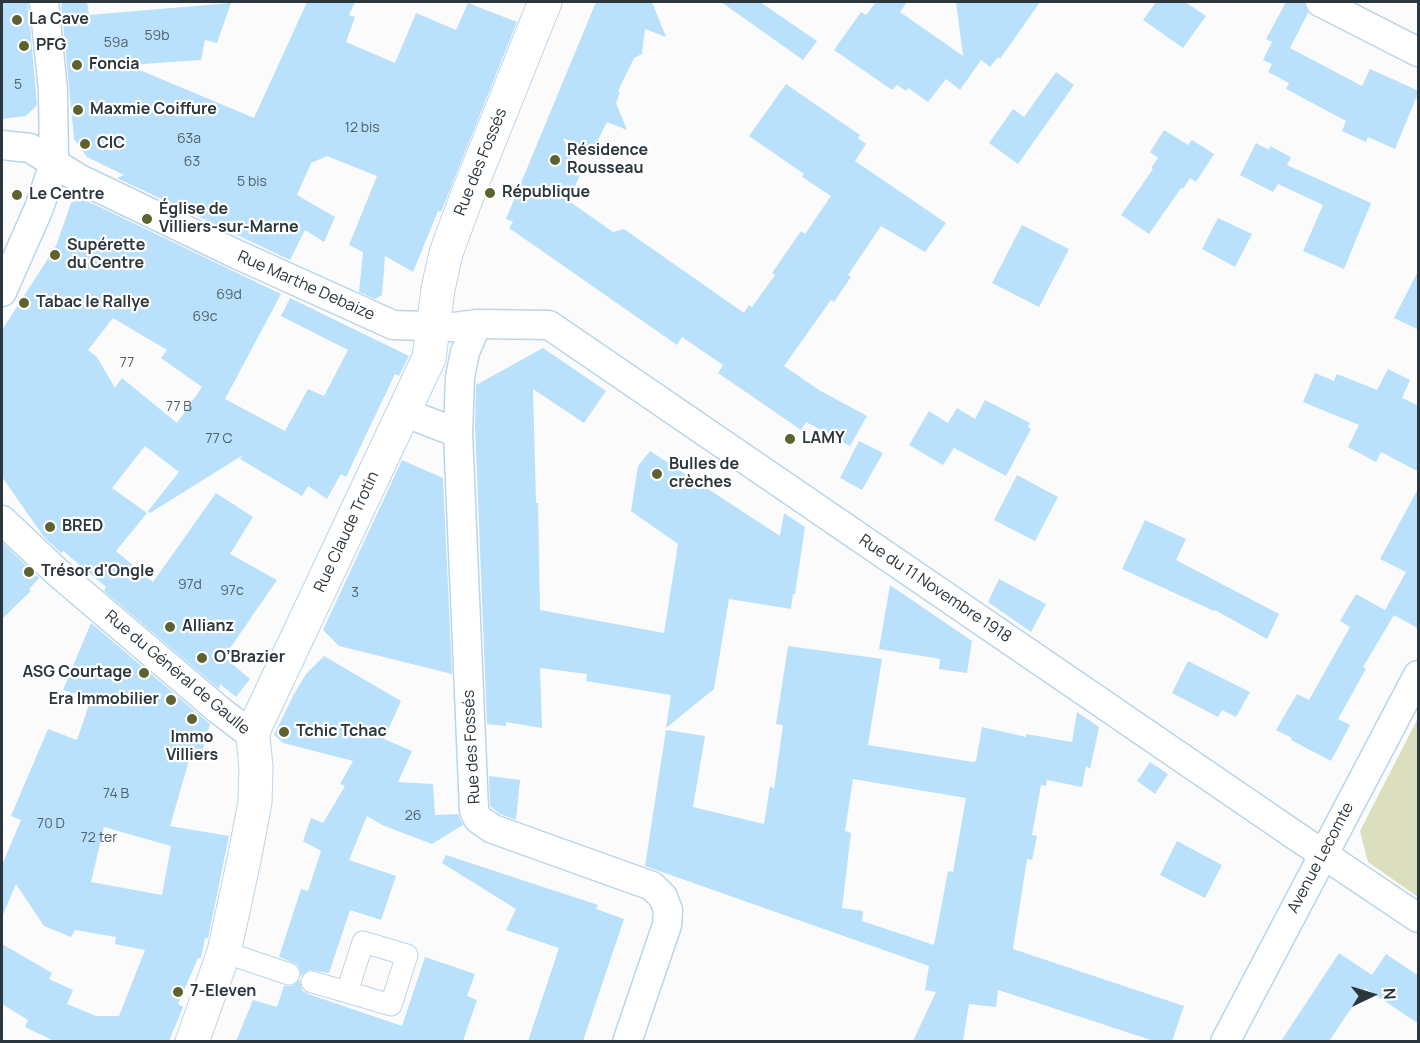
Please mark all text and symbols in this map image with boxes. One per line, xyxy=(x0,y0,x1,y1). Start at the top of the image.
place label: La Cave xyxy=(29,10,89,30)
marker: La Cave xyxy=(10,13,24,27)
house number: 59b xyxy=(144,28,170,44)
house number: 59a xyxy=(104,35,128,51)
place label: PFG xyxy=(36,36,66,56)
marker: PFG xyxy=(17,39,31,53)
place label: Foncia xyxy=(89,55,140,75)
marker: Foncia xyxy=(70,58,84,72)
house number: 5 xyxy=(14,77,22,93)
place label: Maxmie Coiffure xyxy=(90,100,217,120)
marker: Maxmie Coiffure xyxy=(71,103,85,117)
street label: Rue des Fossés xyxy=(451,105,511,219)
house number: 12 bis xyxy=(344,120,380,136)
house number: 63a xyxy=(177,131,201,147)
place label: CIC xyxy=(97,134,125,154)
marker: CIC xyxy=(78,137,92,151)
place label: Résidence Rousseau xyxy=(567,141,648,179)
marker: Résidence Rousseau xyxy=(548,153,562,167)
house number: 63 xyxy=(184,154,200,170)
house number: 5 bis xyxy=(237,174,267,190)
place label: République xyxy=(502,183,590,203)
place label: Le Centre xyxy=(29,185,104,205)
marker: République xyxy=(483,186,497,200)
marker: Le Centre xyxy=(10,188,24,202)
place label: Église de Villiers-sur-Marne xyxy=(159,200,299,238)
marker: Église de Villiers-sur-Marne xyxy=(140,212,154,226)
place label: Supérette du Centre xyxy=(67,236,145,274)
street label: Rue Marthe Debaize xyxy=(234,247,378,325)
marker: Supérette du Centre xyxy=(48,248,62,262)
house number: 69d xyxy=(216,287,242,303)
place label: Tabac le Rallye xyxy=(36,293,150,313)
marker: Tabac le Rallye xyxy=(17,296,31,310)
house number: 69c xyxy=(193,309,217,325)
house number: 77 xyxy=(120,355,134,371)
house number: 77 B xyxy=(166,399,192,415)
place label: LAMY xyxy=(802,429,845,449)
house number: 77 C xyxy=(205,431,233,447)
marker: LAMY xyxy=(783,432,797,446)
place label: Bulles de crèches xyxy=(669,455,739,493)
marker: Bulles de crèches xyxy=(650,467,664,481)
street label: Rue Claude Trotin xyxy=(311,468,383,596)
place label: BRED xyxy=(62,517,103,537)
marker: BRED xyxy=(43,520,57,534)
street label: Rue du 11 Novembre 1918 xyxy=(855,531,1015,647)
place label: Trésor d'Ongle xyxy=(41,562,154,582)
marker: Trésor d'Ongle xyxy=(22,565,36,579)
house number: 97d xyxy=(178,577,202,593)
house number: 97c xyxy=(220,583,244,599)
house number: 3 xyxy=(351,585,359,601)
street label: Rue du Général de Gaulle xyxy=(101,607,253,739)
place label: Allianz xyxy=(182,617,234,637)
marker: Allianz xyxy=(163,620,177,634)
place label: O’Brazier xyxy=(214,648,285,668)
marker: O’Brazier xyxy=(195,651,209,665)
place label: ASG Courtage xyxy=(22,663,132,683)
marker: ASG Courtage xyxy=(137,666,151,680)
street label: Rue des Fossés xyxy=(459,689,485,805)
place label: Era Immobilier xyxy=(49,690,159,710)
marker: Era Immobilier xyxy=(164,693,178,707)
marker: Immo Villiers xyxy=(185,712,199,726)
place label: Tchic Tchac xyxy=(296,722,387,742)
marker: Tchic Tchac xyxy=(277,725,291,739)
place label: Immo Villiers xyxy=(166,728,218,766)
house number: 74 B xyxy=(103,786,129,802)
street label: Avenue Lecomte xyxy=(1284,799,1358,917)
house number: 26 xyxy=(405,808,421,824)
house number: 70 D xyxy=(37,816,65,832)
house number: 72 ter xyxy=(81,830,117,846)
north arrow xyxy=(1342,965,1402,1025)
place label: 7-Eleven xyxy=(190,982,256,1002)
marker: 7-Eleven xyxy=(171,985,185,999)
text: N xyxy=(1379,987,1401,1000)

